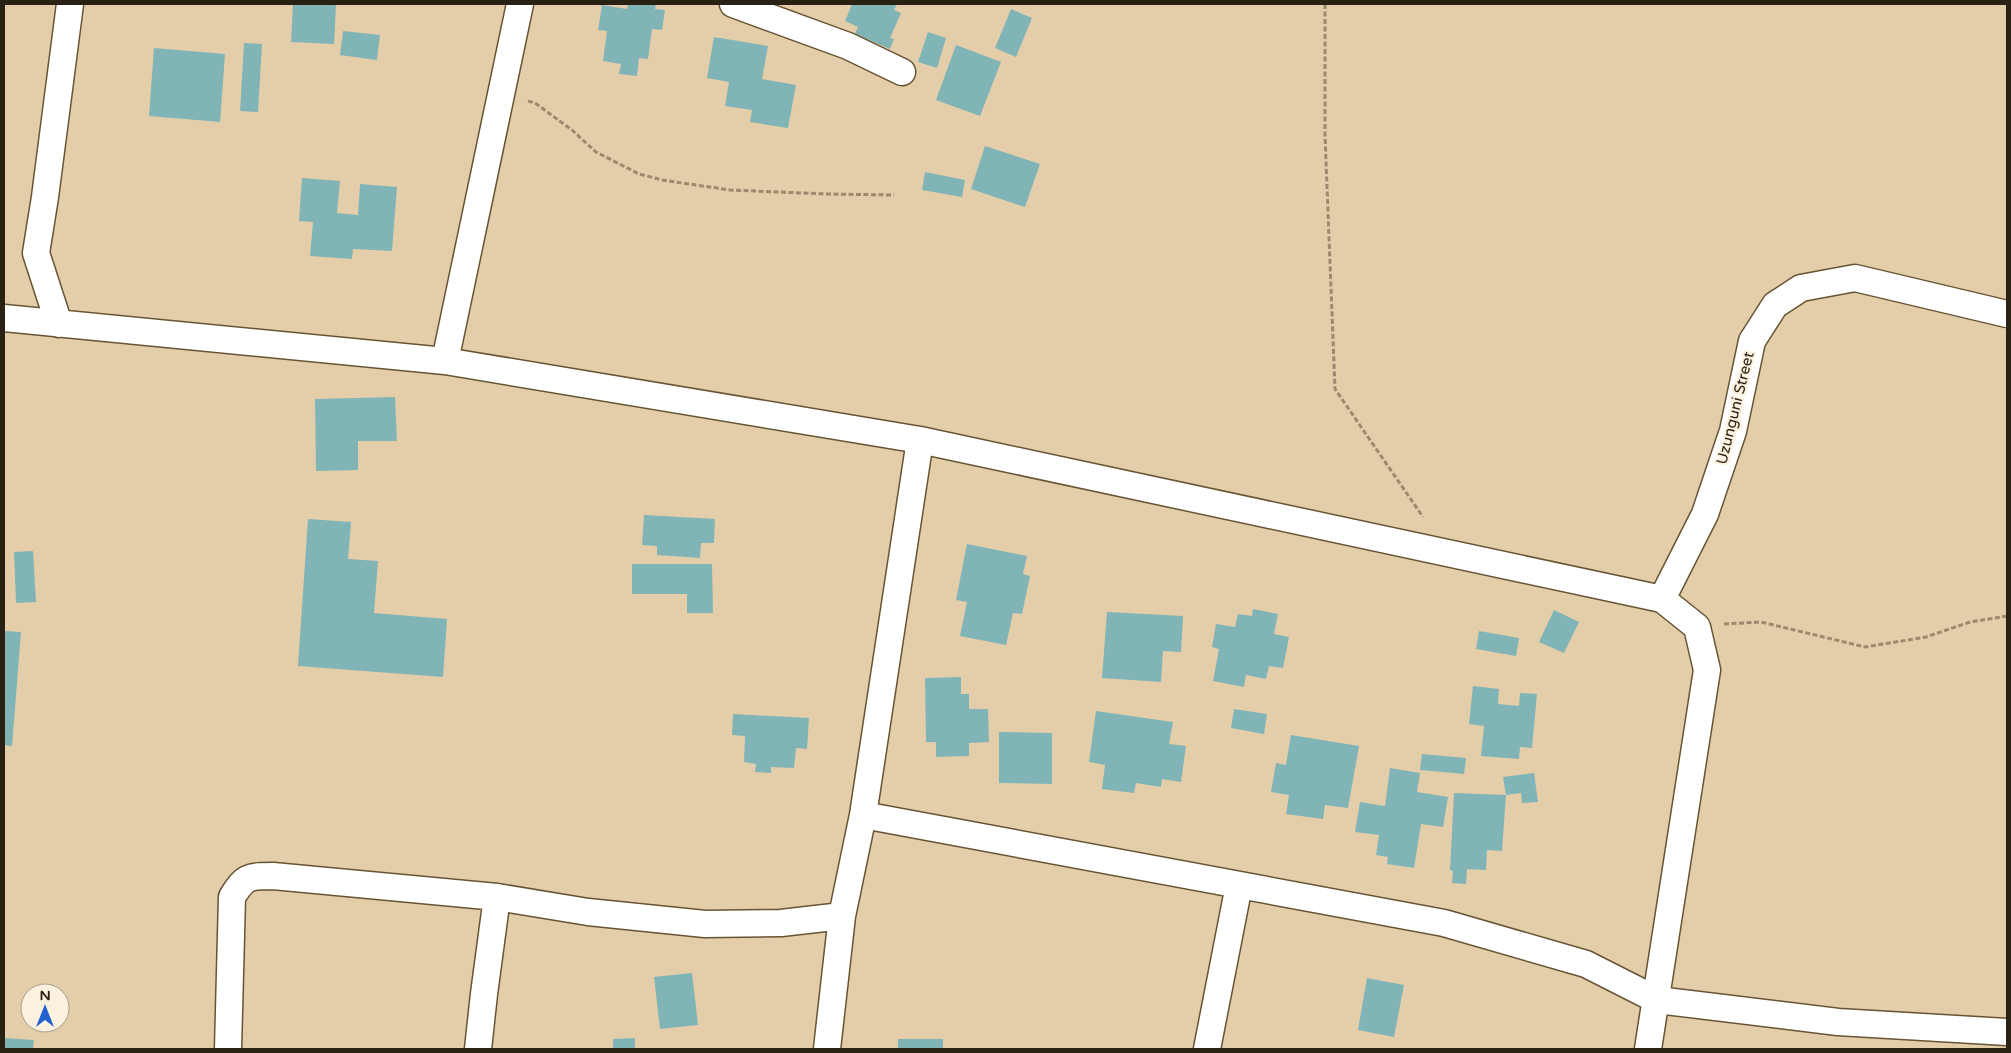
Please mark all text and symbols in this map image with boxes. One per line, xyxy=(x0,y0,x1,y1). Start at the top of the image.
street label: Uzunguni Street xyxy=(1712,350,1758,466)
north arrow xyxy=(20,983,70,1033)
text: N xyxy=(39,987,51,1004)

